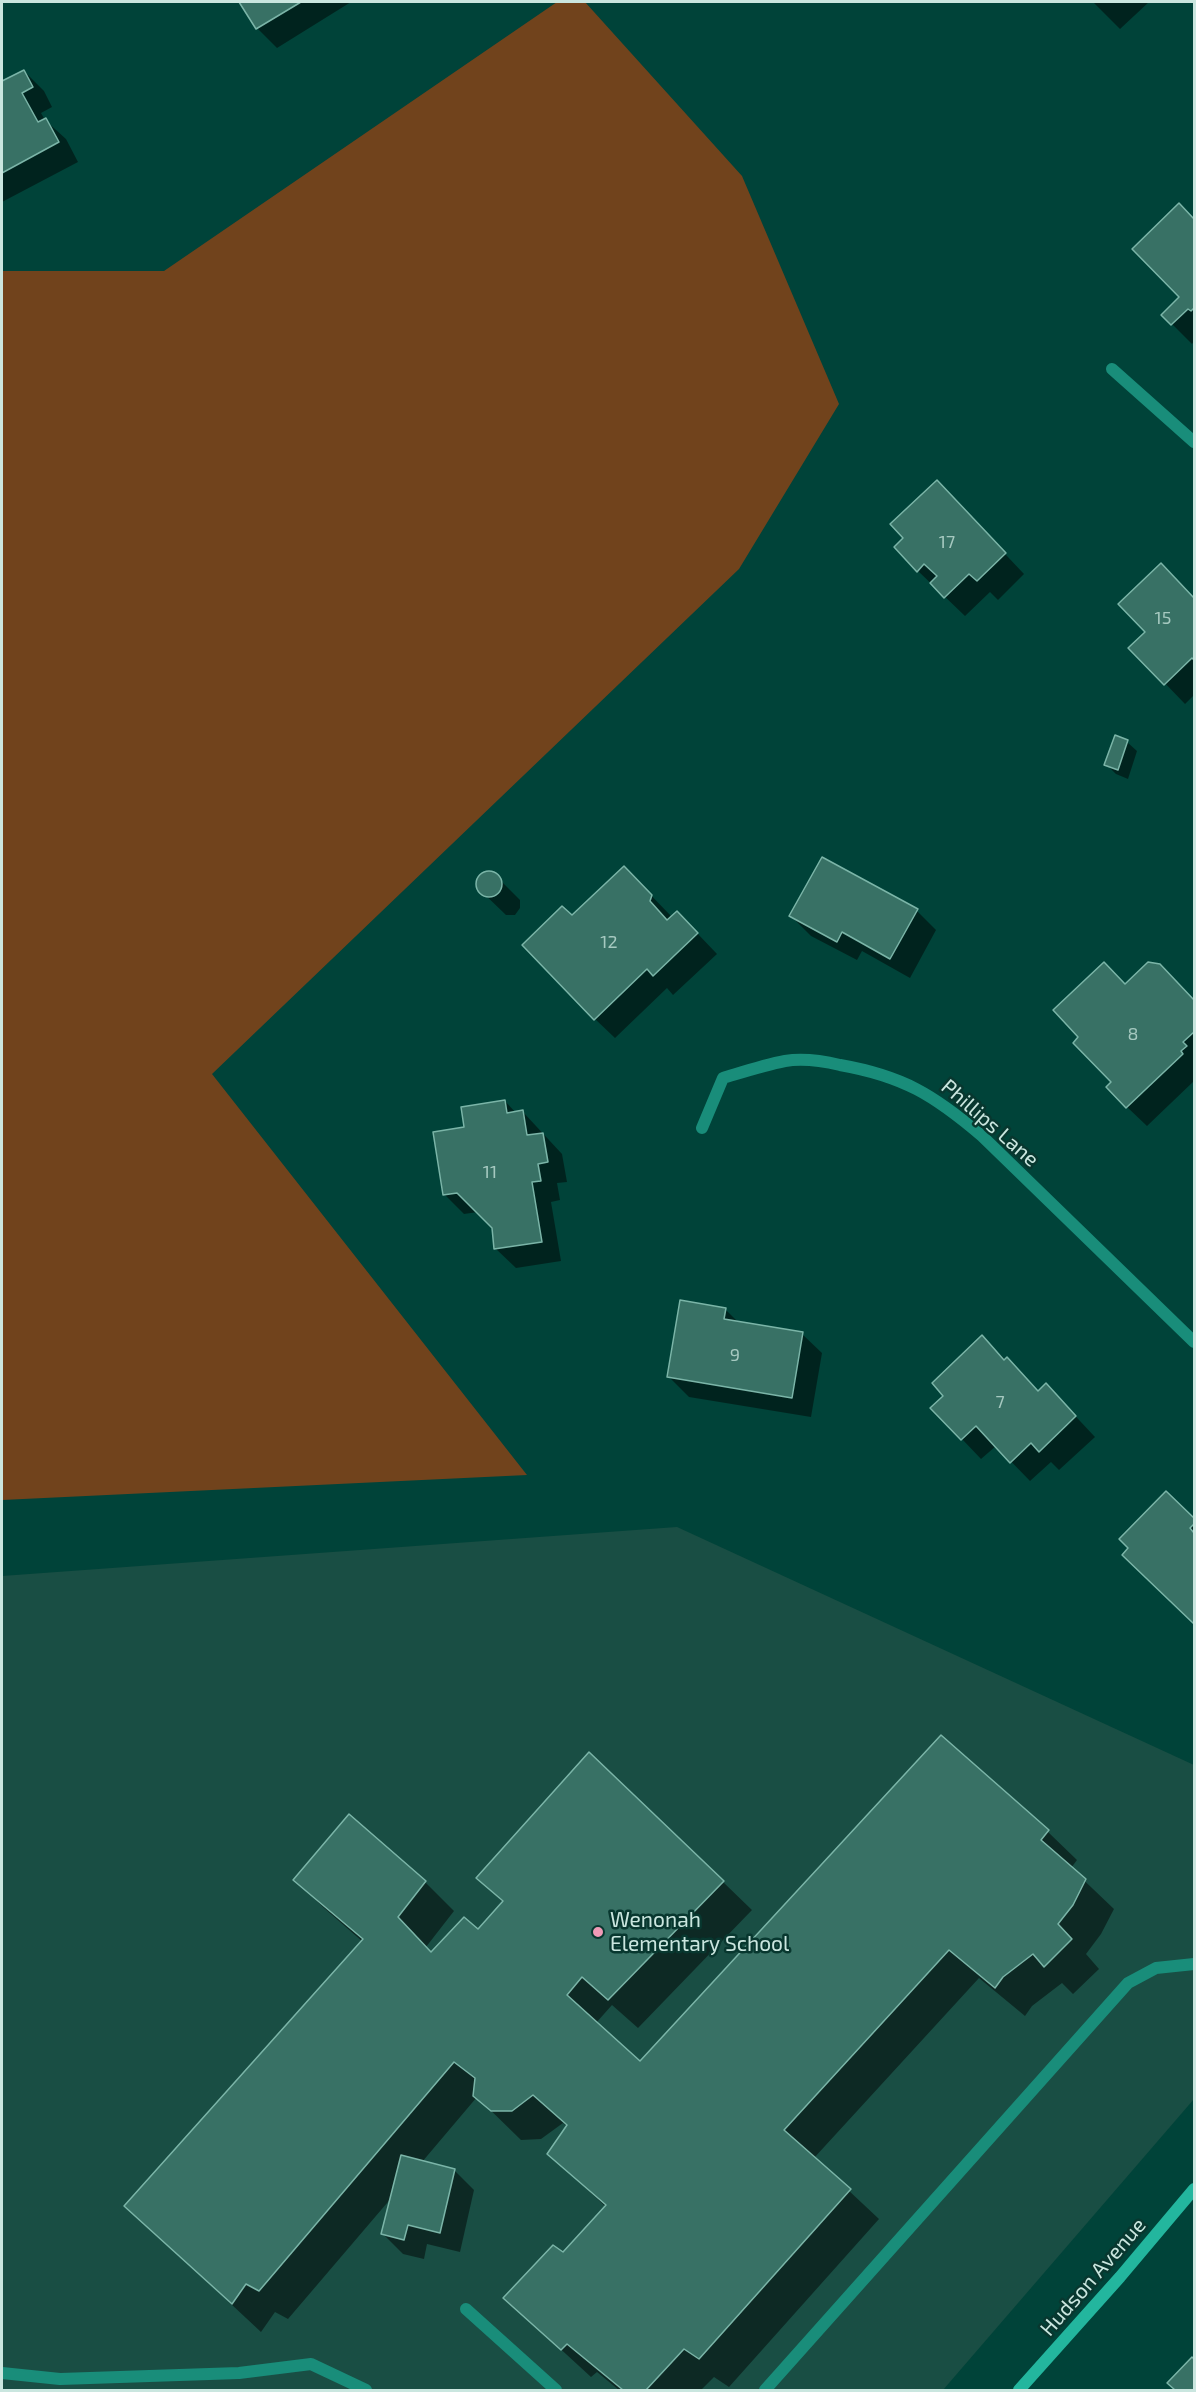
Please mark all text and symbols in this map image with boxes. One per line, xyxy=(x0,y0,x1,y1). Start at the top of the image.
house number: 17 xyxy=(939,531,955,553)
house number: 15 xyxy=(1155,607,1171,629)
house number: 12 xyxy=(600,931,618,953)
house number: 8 xyxy=(1128,1023,1138,1045)
street label: Phillips Lane xyxy=(936,1074,1044,1172)
house number: 11 xyxy=(483,1161,497,1183)
house number: 9 xyxy=(730,1344,740,1366)
house number: 7 xyxy=(995,1391,1005,1413)
place label: Wenonah Elementary School xyxy=(610,1907,789,1957)
marker: Wenonah Elementary School xyxy=(591,1925,605,1939)
street label: Hudson Avenue xyxy=(1035,2213,1151,2341)

